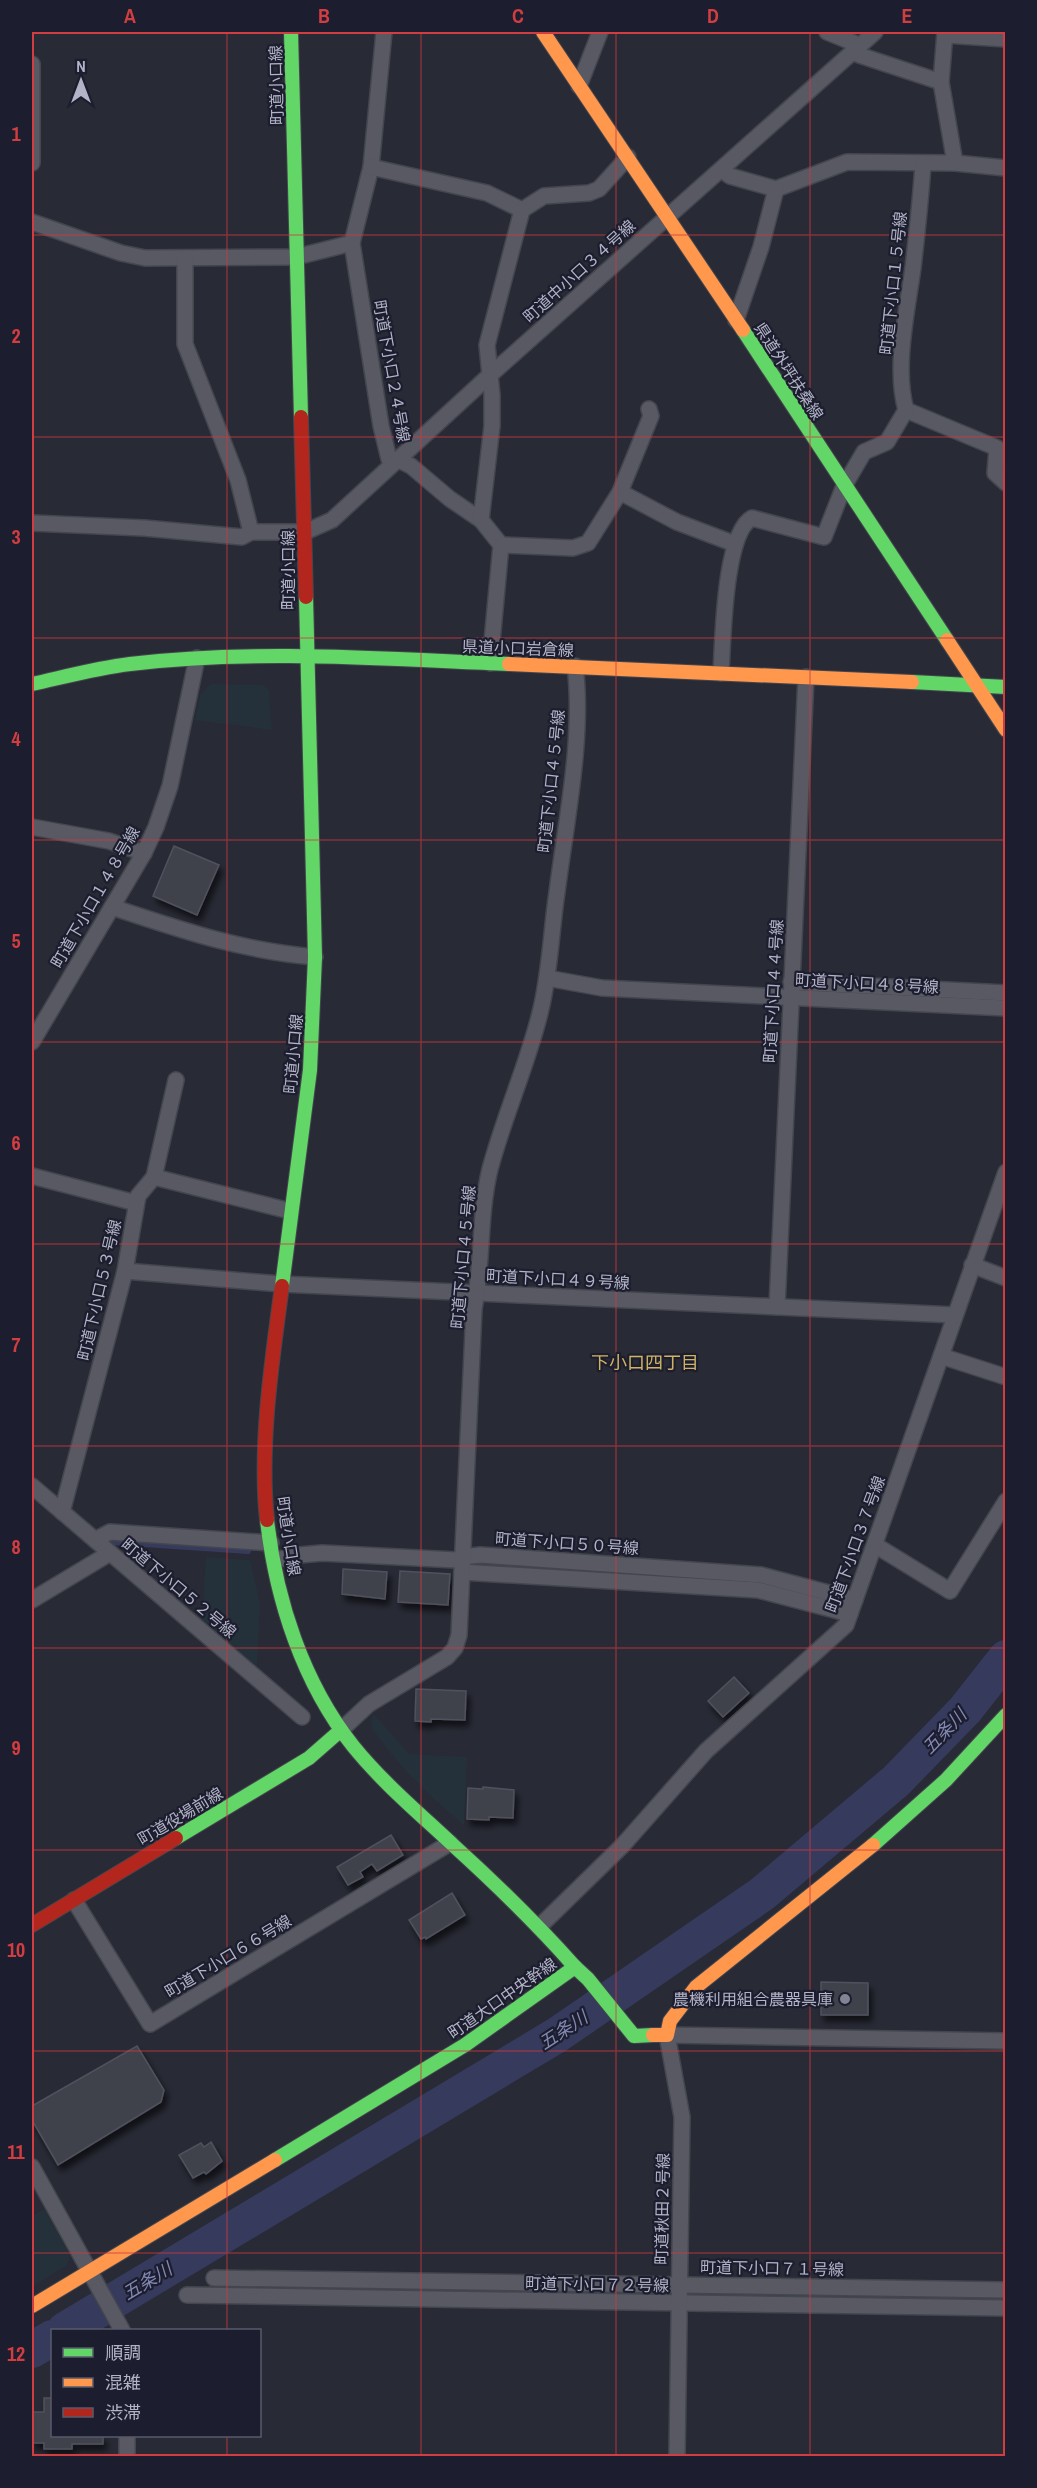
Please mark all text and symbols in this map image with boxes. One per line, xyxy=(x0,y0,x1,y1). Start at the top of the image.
text: A xyxy=(124,2,136,29)
text: B xyxy=(318,2,330,29)
text: C xyxy=(512,2,524,29)
text: D xyxy=(707,2,719,29)
text: E xyxy=(902,2,913,29)
street label: 町道小口線 xyxy=(264,45,288,125)
north arrow xyxy=(51,51,111,111)
text: N xyxy=(76,55,86,77)
text: 1 xyxy=(11,120,21,147)
street label: 町道下小口１５号線 xyxy=(875,210,911,356)
street label: 町道中小口３４号線 xyxy=(518,215,640,327)
street label: 町道下小口２４号線 xyxy=(369,298,415,444)
street label: 県道外坪扶桑線 xyxy=(749,318,829,424)
text: 2 xyxy=(11,322,21,349)
text: 3 xyxy=(11,523,21,550)
street label: 町道小口線 xyxy=(277,530,299,610)
street label: 県道小口岩倉線 xyxy=(462,635,574,661)
street label: 町道下小口４５号線 xyxy=(533,708,569,854)
text: 4 xyxy=(11,725,21,752)
street label: 町道下小口１４８号線 xyxy=(45,822,145,972)
street label: 町道下小口４４号線 xyxy=(758,919,788,1063)
text: 5 xyxy=(11,927,21,954)
street label: 町道下小口４８号線 xyxy=(795,968,939,998)
street label: 町道小口線 xyxy=(279,1013,307,1095)
text: 6 xyxy=(11,1129,21,1156)
street label: 町道下小口４５号線 xyxy=(446,1184,480,1330)
street label: 町道下小口５３号線 xyxy=(72,1217,126,1363)
street label: 町道下小口４９号線 xyxy=(486,1264,630,1294)
text: 7 xyxy=(11,1331,21,1358)
district label: 下小口四丁目 xyxy=(591,1350,699,1375)
street label: 町道下小口３７号線 xyxy=(820,1473,890,1615)
street label: 町道小口線 xyxy=(272,1495,306,1577)
street label: 町道下小口５０号線 xyxy=(494,1527,640,1559)
text: 8 xyxy=(11,1533,21,1560)
street label: 町道下小口５２号線 xyxy=(117,1533,241,1643)
water label: 五条川 xyxy=(916,1701,973,1759)
text: 9 xyxy=(11,1734,21,1761)
street label: 町道役場前線 xyxy=(133,1782,227,1850)
street label: 町道下小口６６号線 xyxy=(161,1909,295,2003)
text: 10 xyxy=(7,1936,25,1963)
street label: 町道大口中央幹線 xyxy=(443,1952,561,2044)
place label: 農機利用組合農器具庫 xyxy=(673,1988,833,2010)
marker: 農機利用組合農器具庫 xyxy=(838,1992,852,2006)
water label: 五条川 xyxy=(534,2004,594,2055)
text: 11 xyxy=(7,2138,26,2165)
street label: 町道秋田２号線 xyxy=(650,2153,674,2265)
water label: 五条川 xyxy=(117,2255,178,2306)
street label: 町道下小口７１号線 xyxy=(700,2256,844,2280)
street label: 町道下小口７２号線 xyxy=(525,2272,669,2296)
legend xyxy=(51,2329,261,2437)
text: 12 xyxy=(7,2340,25,2367)
text: 順調 xyxy=(105,2340,141,2365)
text: 混雑 xyxy=(105,2370,141,2395)
text: 渋滞 xyxy=(105,2400,141,2425)

